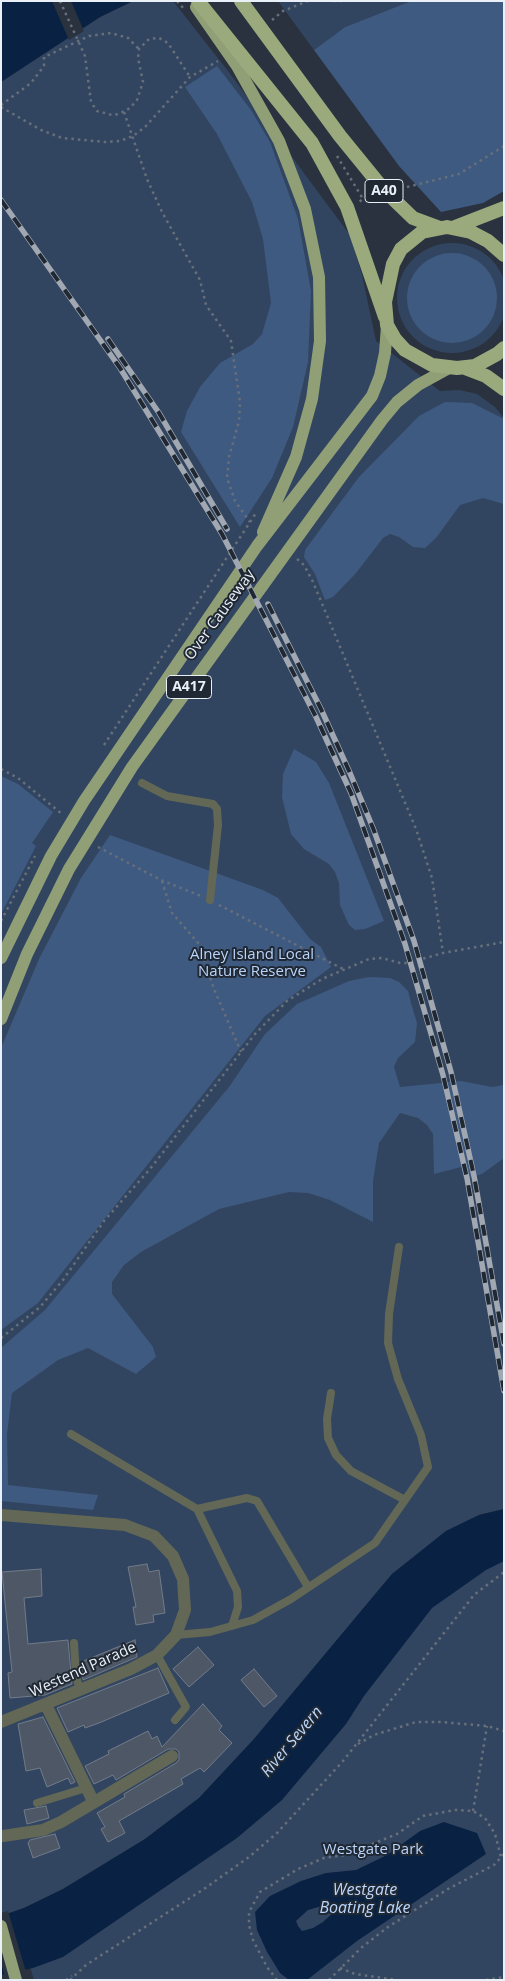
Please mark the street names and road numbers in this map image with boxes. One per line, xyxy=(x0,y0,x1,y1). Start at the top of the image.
road number: A40 xyxy=(365,180,403,202)
street label: Over Causeway xyxy=(181,566,259,664)
road number: A417 xyxy=(166,676,212,699)
street label: Westend Parade xyxy=(27,1638,139,1702)

